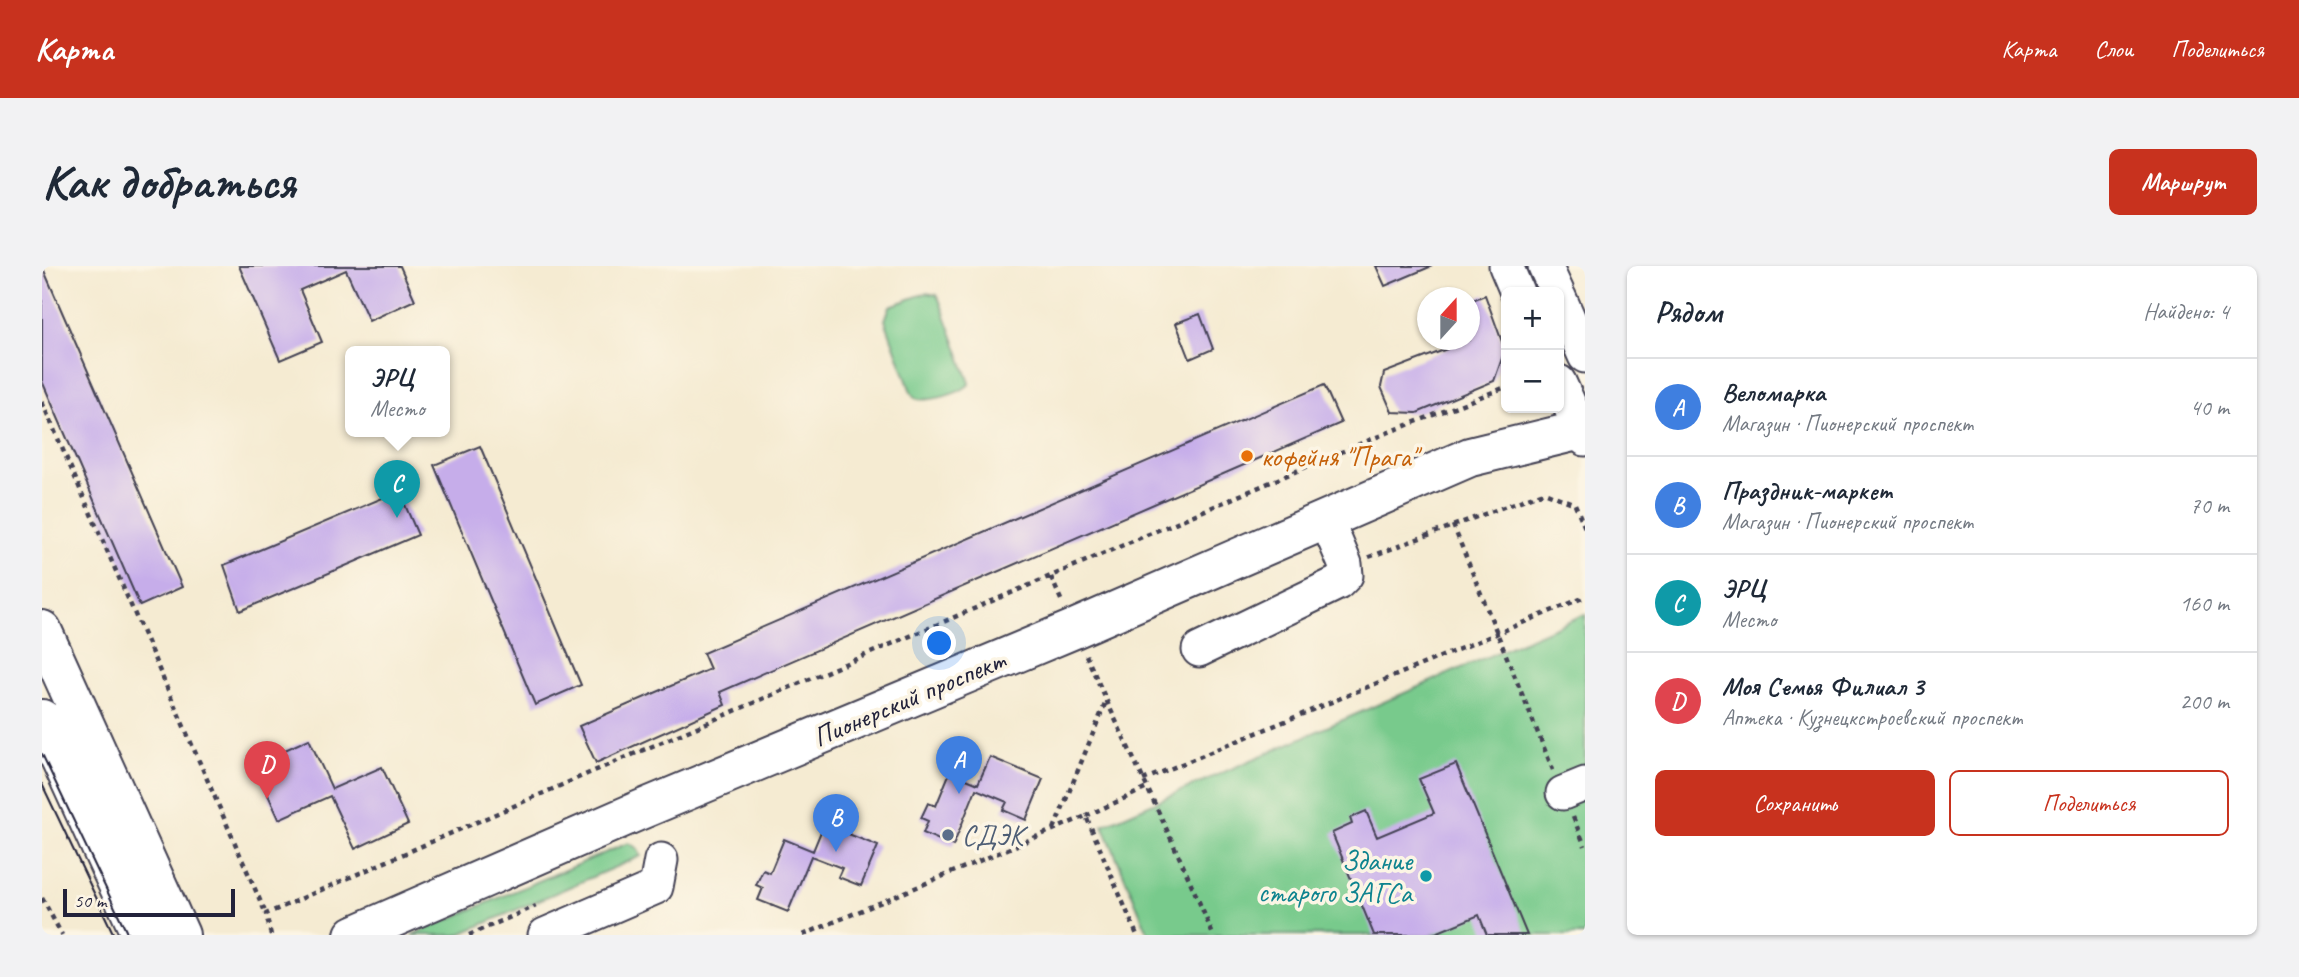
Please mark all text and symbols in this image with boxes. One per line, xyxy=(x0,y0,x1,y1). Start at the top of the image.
text: Карта xyxy=(35,28,114,70)
text: Карта xyxy=(2002,34,2056,64)
text: Слои xyxy=(2094,34,2133,64)
text: Поделиться xyxy=(2171,34,2264,64)
button: Маршрут xyxy=(2109,149,2257,215)
text: Как добраться xyxy=(42,151,295,213)
north arrow xyxy=(1417,287,1480,350)
map controls xyxy=(1501,287,1564,413)
button: + xyxy=(1501,287,1564,350)
text: Рядом xyxy=(1655,293,1722,331)
text: Найдено: 4 xyxy=(2143,297,2229,326)
popup xyxy=(345,346,450,437)
button: − xyxy=(1501,350,1564,413)
text: ЭРЦ xyxy=(370,361,414,394)
text: Веломарка xyxy=(1722,376,1825,409)
text: A xyxy=(1672,393,1684,422)
text: 40 m xyxy=(2190,393,2229,422)
text: Место xyxy=(370,394,425,423)
text: Магазин · Пионерский проспект xyxy=(1722,409,1973,438)
place label: кофейня "Прага" xyxy=(1261,439,1422,474)
marker: кофейня "Прага" xyxy=(1239,448,1255,464)
pin: C xyxy=(374,460,420,518)
text: Праздник-маркет xyxy=(1722,474,1892,507)
text: B xyxy=(1672,491,1684,520)
text: 70 m xyxy=(2190,491,2229,520)
text: Магазин · Пионерский проспект xyxy=(1722,507,1973,536)
text: ЭРЦ xyxy=(1722,572,1766,605)
text: C xyxy=(1673,589,1683,618)
text: 160 m xyxy=(2180,589,2229,618)
text: Место xyxy=(1722,605,1776,634)
your location xyxy=(922,626,956,660)
street label: Пионерский проспект xyxy=(807,641,1012,754)
text: Моя Семья Филиал 3 xyxy=(1722,670,1924,703)
text: D xyxy=(1671,687,1685,716)
text: 200 m xyxy=(2180,687,2229,716)
text: Аптека · Кузнецкстроевский проспект xyxy=(1722,703,2023,732)
pin: A xyxy=(936,736,982,794)
pin: D xyxy=(244,741,290,799)
button: Сохранить xyxy=(1655,770,1935,836)
button: Поделиться xyxy=(1949,770,2229,836)
pin: B xyxy=(813,794,859,852)
place label: СДЭК xyxy=(962,818,1029,853)
marker: СДЭК xyxy=(940,827,956,843)
place label: Здание старого ЗАГСа xyxy=(1258,843,1414,910)
marker: Здание старого ЗАГСа xyxy=(1418,868,1434,884)
scale bar xyxy=(63,886,234,918)
text: 50 m xyxy=(74,889,106,913)

